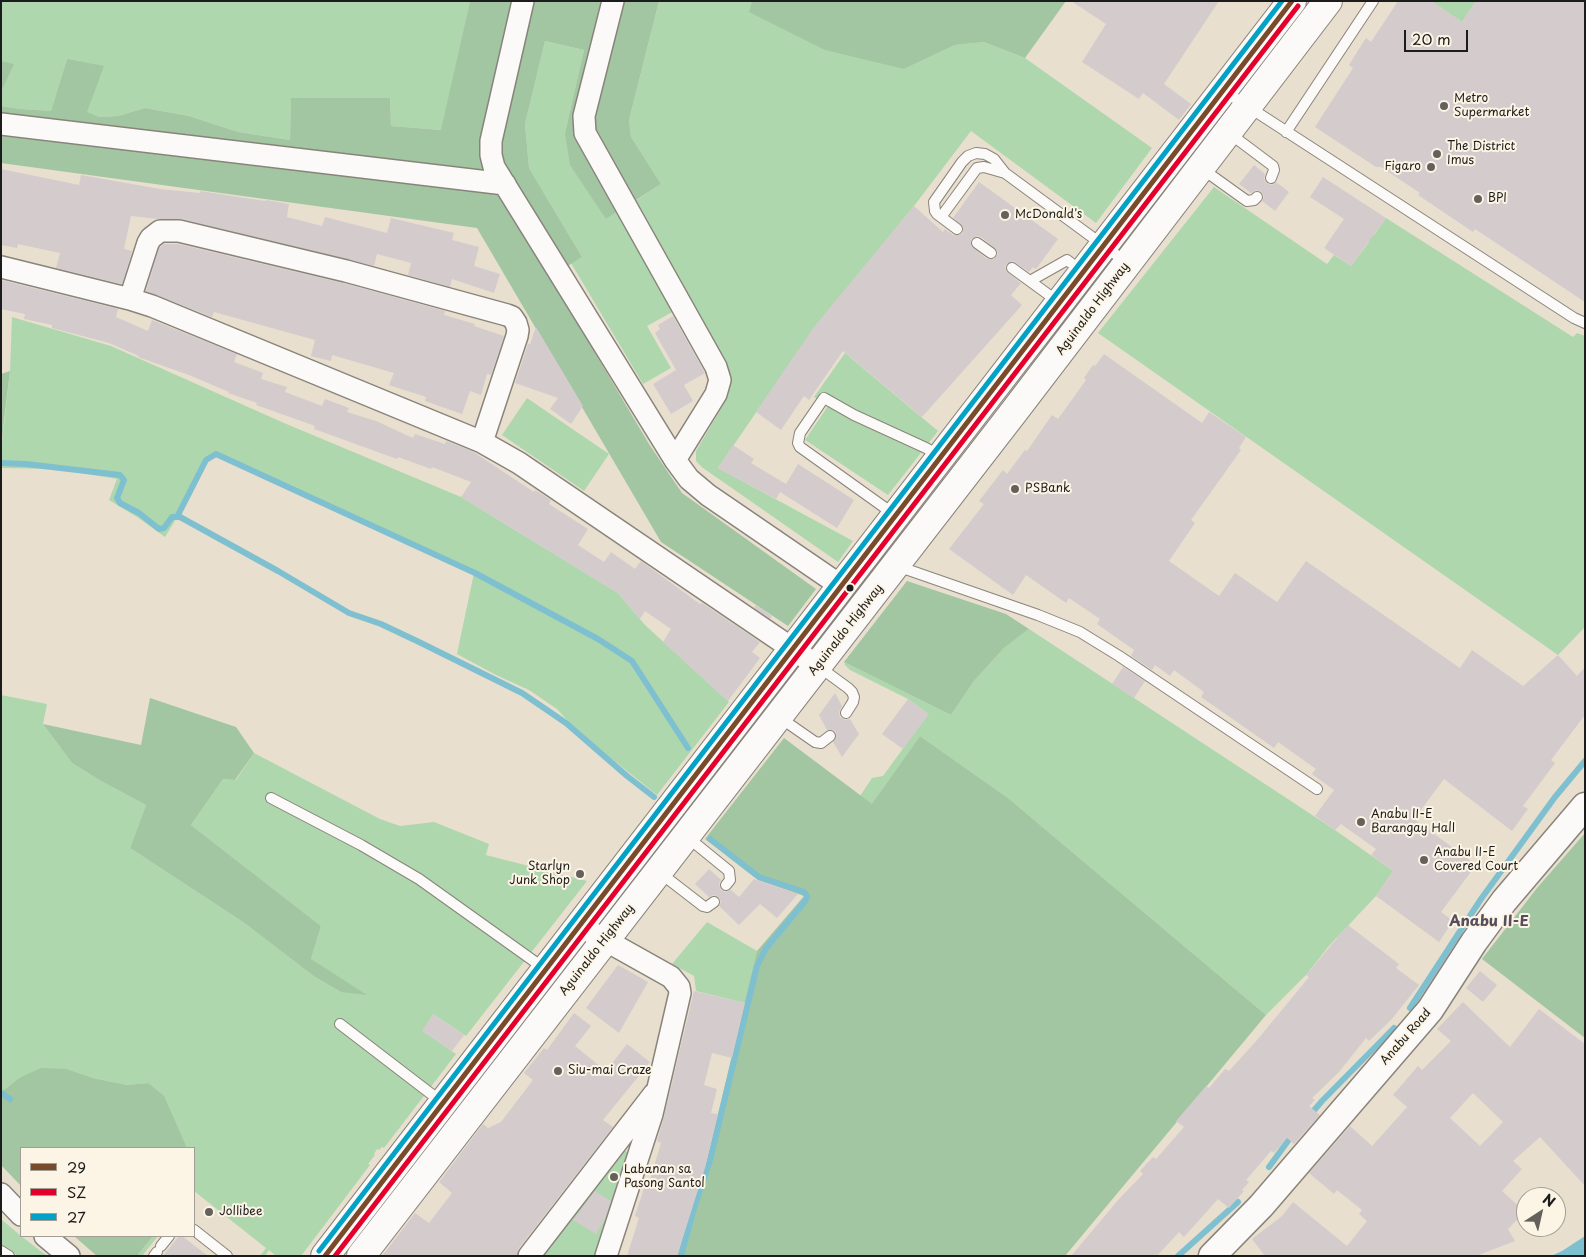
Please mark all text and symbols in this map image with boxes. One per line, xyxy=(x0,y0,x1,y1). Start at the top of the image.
scale bar xyxy=(1406,20,1470,52)
text: 20 m xyxy=(1412,27,1451,50)
place label: Metro Supermarket xyxy=(1454,92,1529,120)
marker: Metro Supermarket xyxy=(1438,100,1450,112)
place label: The District Imus xyxy=(1447,140,1515,168)
marker: The District Imus xyxy=(1431,148,1443,160)
place label: Figaro xyxy=(1385,160,1421,174)
marker: Figaro xyxy=(1425,161,1437,173)
place label: BPI xyxy=(1488,192,1507,206)
marker: BPI xyxy=(1472,193,1484,205)
place label: McDonald's xyxy=(1015,208,1082,222)
marker: McDonald's xyxy=(999,209,1011,221)
street label: Aguinaldo Highway xyxy=(1053,260,1133,358)
place label: PSBank xyxy=(1025,482,1070,496)
marker: PSBank xyxy=(1009,483,1021,495)
street label: Aguinaldo Highway xyxy=(806,581,886,679)
unlabelled marker xyxy=(845,583,855,593)
place label: Anabu II-E Barangay Hall xyxy=(1371,808,1455,836)
marker: Anabu II-E Barangay Hall xyxy=(1355,816,1367,828)
place label: Anabu II-E Covered Court xyxy=(1434,846,1518,874)
marker: Anabu II-E Covered Court xyxy=(1418,854,1430,866)
place label: Starlyn Junk Shop xyxy=(509,860,570,888)
marker: Starlyn Junk Shop xyxy=(574,868,586,880)
street label: Aguinaldo Highway xyxy=(557,901,637,999)
district label: Anabu II-E xyxy=(1449,913,1529,931)
street label: Anabu Road xyxy=(1378,1006,1434,1068)
place label: Siu-mai Craze xyxy=(568,1064,651,1078)
marker: Siu-mai Craze xyxy=(552,1065,564,1077)
legend xyxy=(20,1147,195,1237)
text: 29 xyxy=(67,1155,86,1178)
place label: Labanan sa Pasong Santol xyxy=(624,1163,705,1191)
marker: Labanan sa Pasong Santol xyxy=(608,1171,620,1183)
text: SZ xyxy=(67,1180,86,1203)
north arrow xyxy=(1516,1187,1566,1237)
text: N xyxy=(1539,1188,1560,1212)
text: 27 xyxy=(67,1205,86,1228)
place label: Jollibee xyxy=(219,1205,263,1219)
marker: Jollibee xyxy=(203,1206,215,1218)

